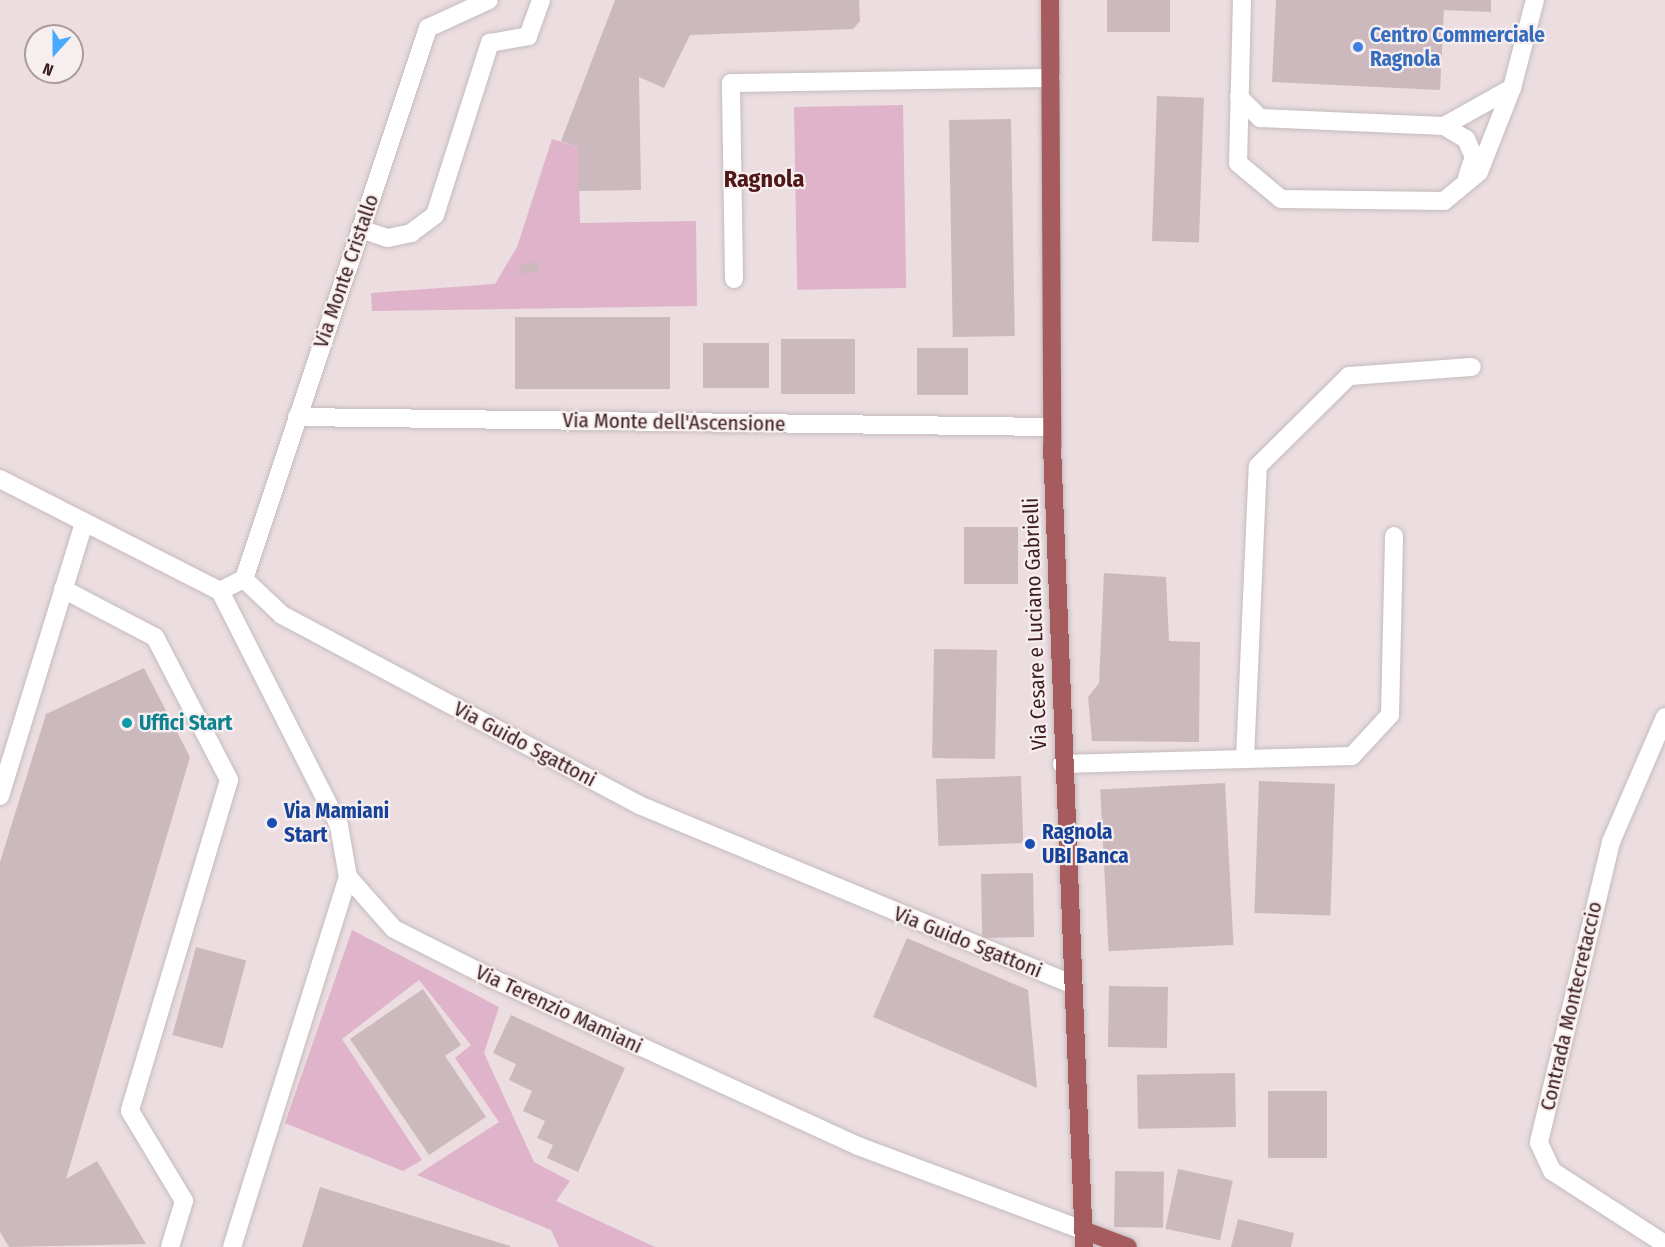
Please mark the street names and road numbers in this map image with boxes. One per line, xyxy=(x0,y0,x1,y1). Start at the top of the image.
street label: Via Monte Cristallo xyxy=(308,191,384,351)
street label: Via Monte dell'Ascensione xyxy=(562,407,786,437)
street label: Via Cesare e Luciano Gabrielli xyxy=(1018,497,1052,751)
street label: Via Guido Sgattoni xyxy=(449,696,601,792)
street label: Contrada Montecretaccio xyxy=(1535,899,1607,1113)
street label: Via Guido Sgattoni xyxy=(890,901,1046,983)
street label: Via Terenzio Mamiani xyxy=(472,959,646,1059)

